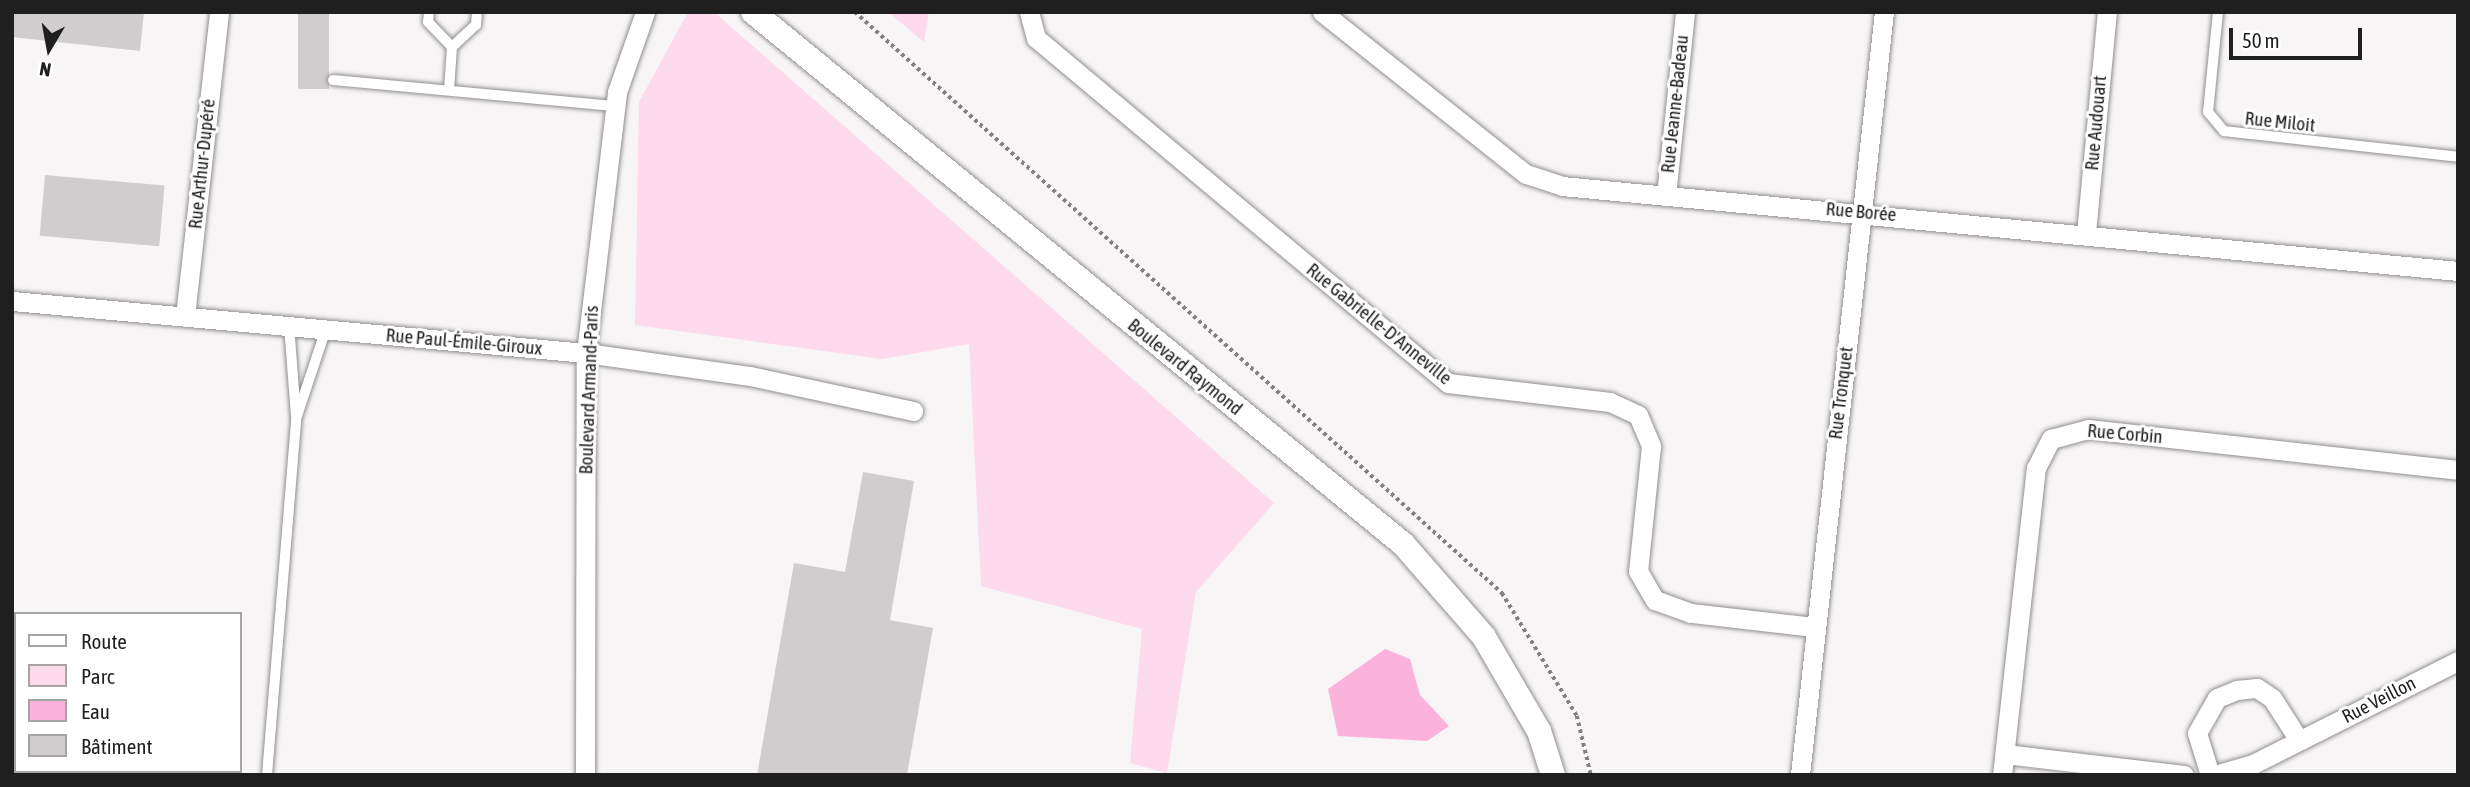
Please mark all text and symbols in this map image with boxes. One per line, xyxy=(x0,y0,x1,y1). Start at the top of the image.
north arrow xyxy=(14,14,84,84)
scale bar xyxy=(2232,14,2365,58)
text: 50 m xyxy=(2242,28,2280,52)
street label: Rue Jeanne-Badeau xyxy=(1656,34,1694,174)
text: N xyxy=(38,58,53,81)
street label: Rue Audouart xyxy=(2080,75,2112,171)
street label: Rue Arthur-Dupéré xyxy=(184,98,220,230)
street label: Rue Miloit xyxy=(2244,107,2316,137)
street label: Rue Borée xyxy=(1825,198,1897,226)
street label: Rue Gabrielle-D'Anneville xyxy=(1302,258,1456,390)
street label: Boulevard Armand-Paris xyxy=(575,305,603,475)
street label: Boulevard Raymond xyxy=(1123,314,1247,420)
street label: Rue Paul-Émile-Giroux xyxy=(385,324,543,360)
street label: Rue Tronquet xyxy=(1824,345,1858,441)
street label: Rue Corbin xyxy=(2086,419,2164,449)
legend xyxy=(14,612,242,773)
text: Route xyxy=(81,629,127,653)
text: Parc xyxy=(81,664,115,688)
street label: Rue Veillon xyxy=(2338,672,2420,728)
text: Eau xyxy=(81,699,110,723)
text: Bâtiment xyxy=(81,734,152,758)

